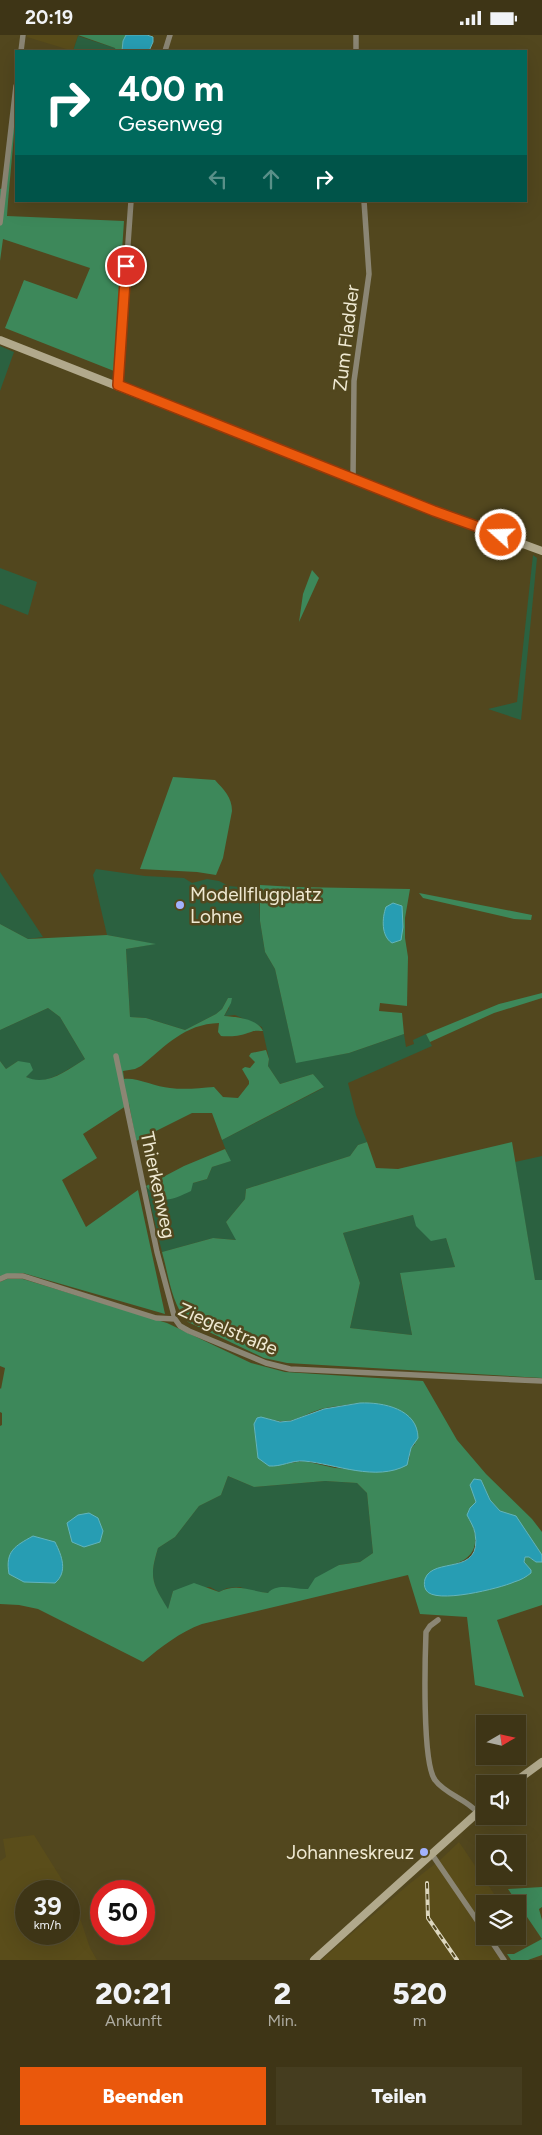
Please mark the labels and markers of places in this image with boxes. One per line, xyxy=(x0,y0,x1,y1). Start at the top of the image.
pin xyxy=(105,245,147,287)
place label: Modellflugplatz Lohne xyxy=(190,883,322,928)
marker: Modellflugplatz Lohne xyxy=(174,899,186,911)
place label: Johanneskreuz xyxy=(287,1841,414,1864)
marker: Johanneskreuz xyxy=(418,1846,430,1858)

